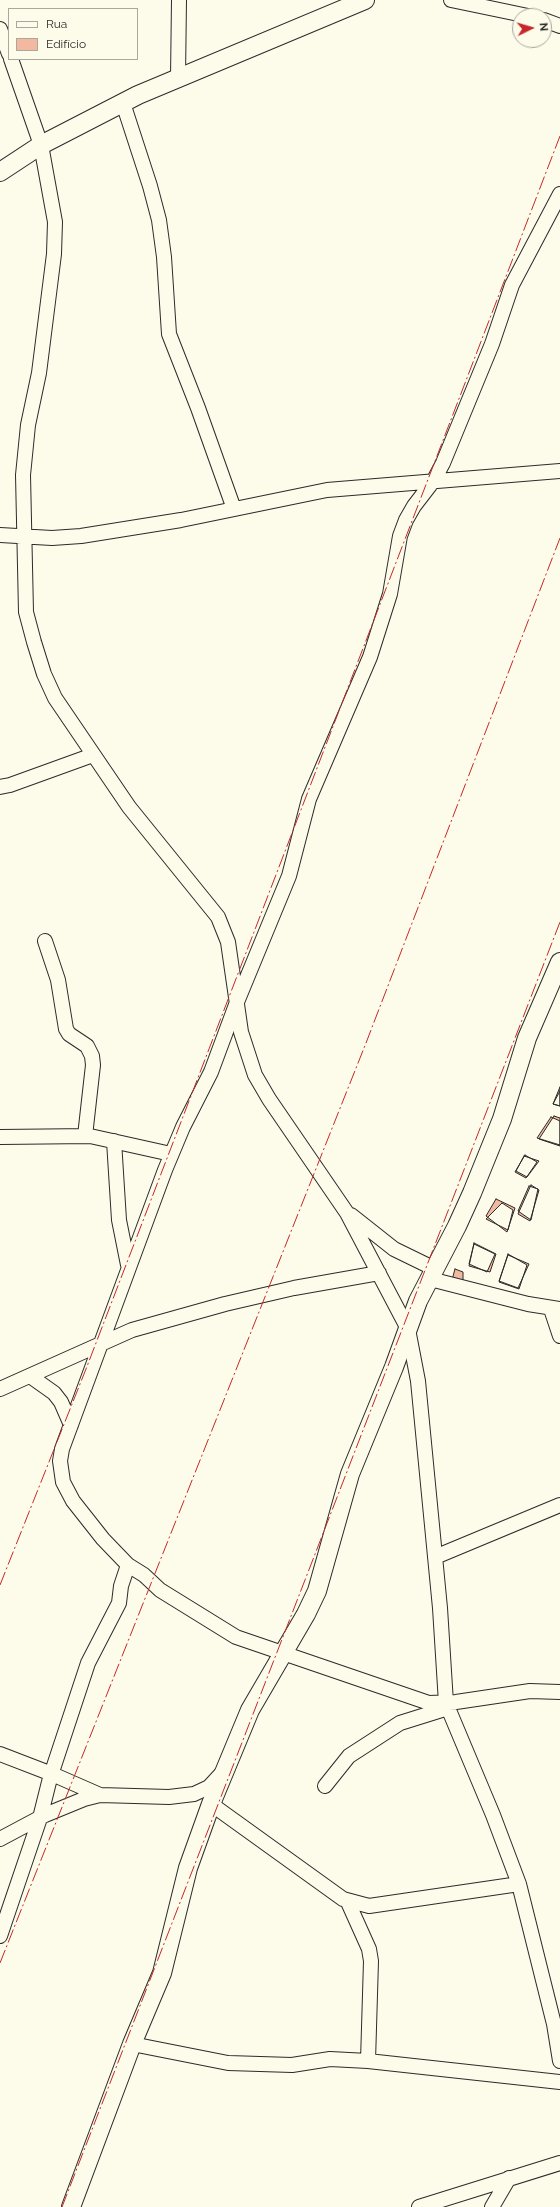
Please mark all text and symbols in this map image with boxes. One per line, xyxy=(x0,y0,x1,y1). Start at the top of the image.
legend xyxy=(8,8,138,60)
north arrow xyxy=(512,8,552,48)
text: Rua xyxy=(46,17,67,31)
text: N xyxy=(537,22,550,32)
text: Edifício xyxy=(46,37,86,51)

